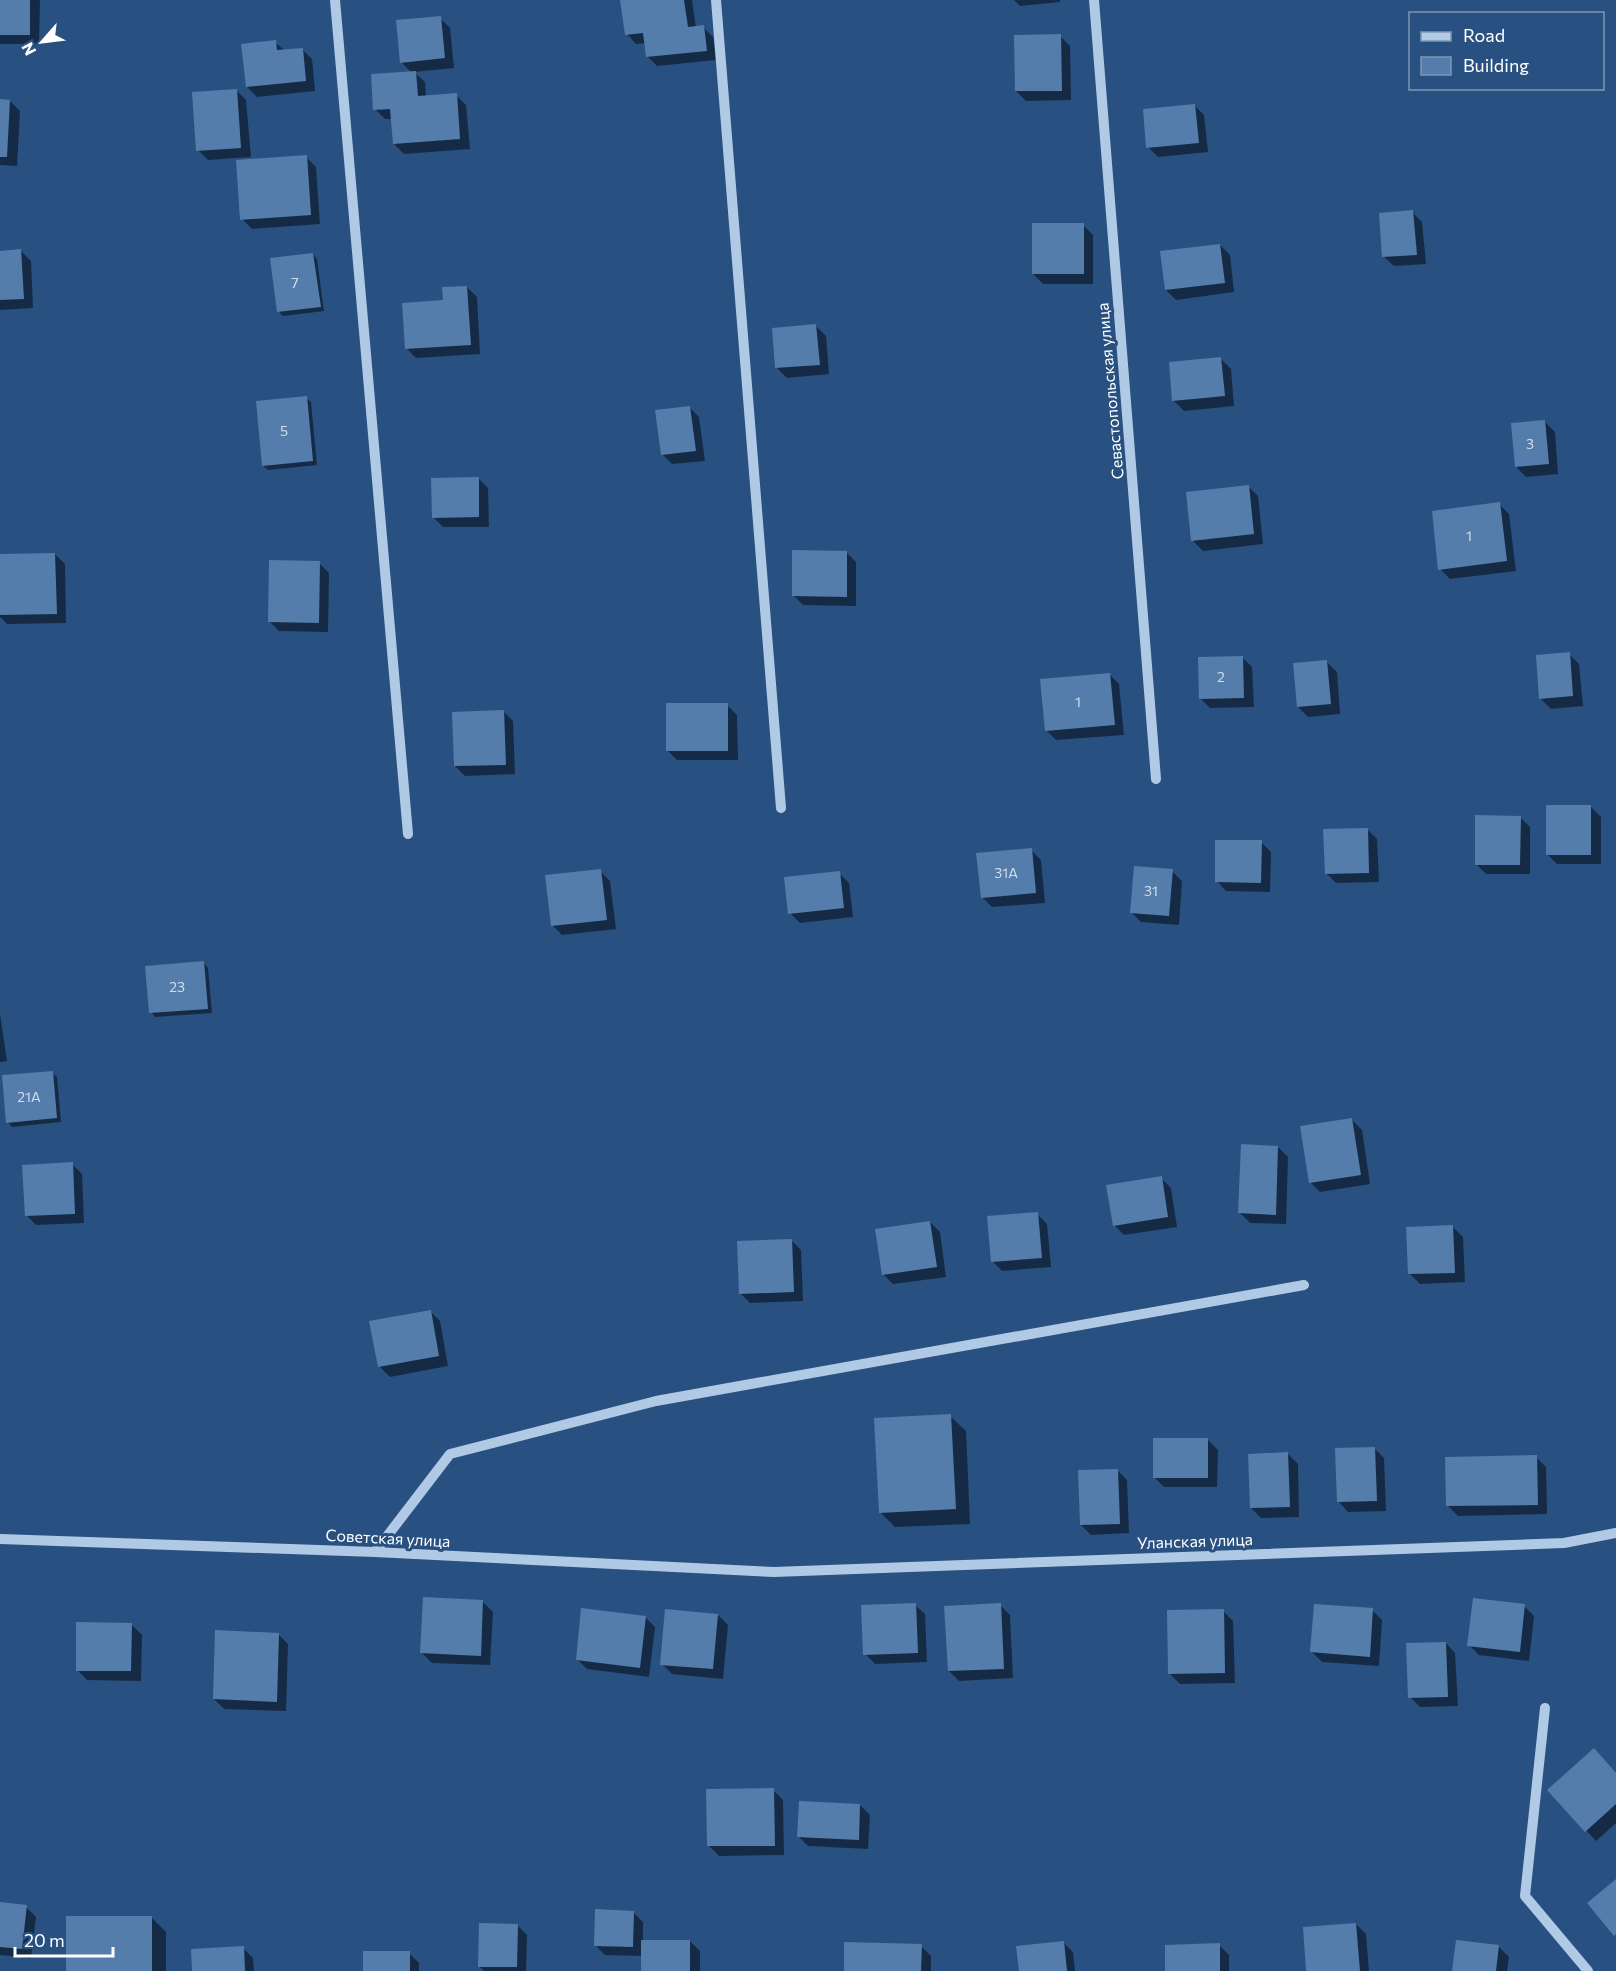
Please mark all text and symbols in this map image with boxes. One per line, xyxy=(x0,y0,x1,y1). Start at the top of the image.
north arrow xyxy=(12,12,72,72)
legend xyxy=(1409,12,1604,90)
text: Road xyxy=(1463,24,1505,46)
text: N xyxy=(17,40,40,59)
text: Building xyxy=(1463,54,1529,76)
house number: 7 xyxy=(291,274,299,291)
street label: Севастопольская улица xyxy=(1092,302,1127,480)
house number: 5 xyxy=(280,422,288,439)
house number: 3 xyxy=(1526,435,1534,452)
house number: 1 xyxy=(1466,527,1472,544)
house number: 2 xyxy=(1217,668,1225,685)
house number: 1 xyxy=(1075,693,1081,710)
house number: 31А xyxy=(994,864,1018,881)
house number: 31 xyxy=(1144,882,1158,899)
house number: 23 xyxy=(169,978,185,995)
house number: 21А xyxy=(17,1088,41,1105)
street label: Советская улица xyxy=(325,1525,451,1550)
street label: Уланская улица xyxy=(1137,1529,1253,1552)
scale bar xyxy=(15,1920,112,1958)
text: 20 m xyxy=(24,1929,65,1951)

